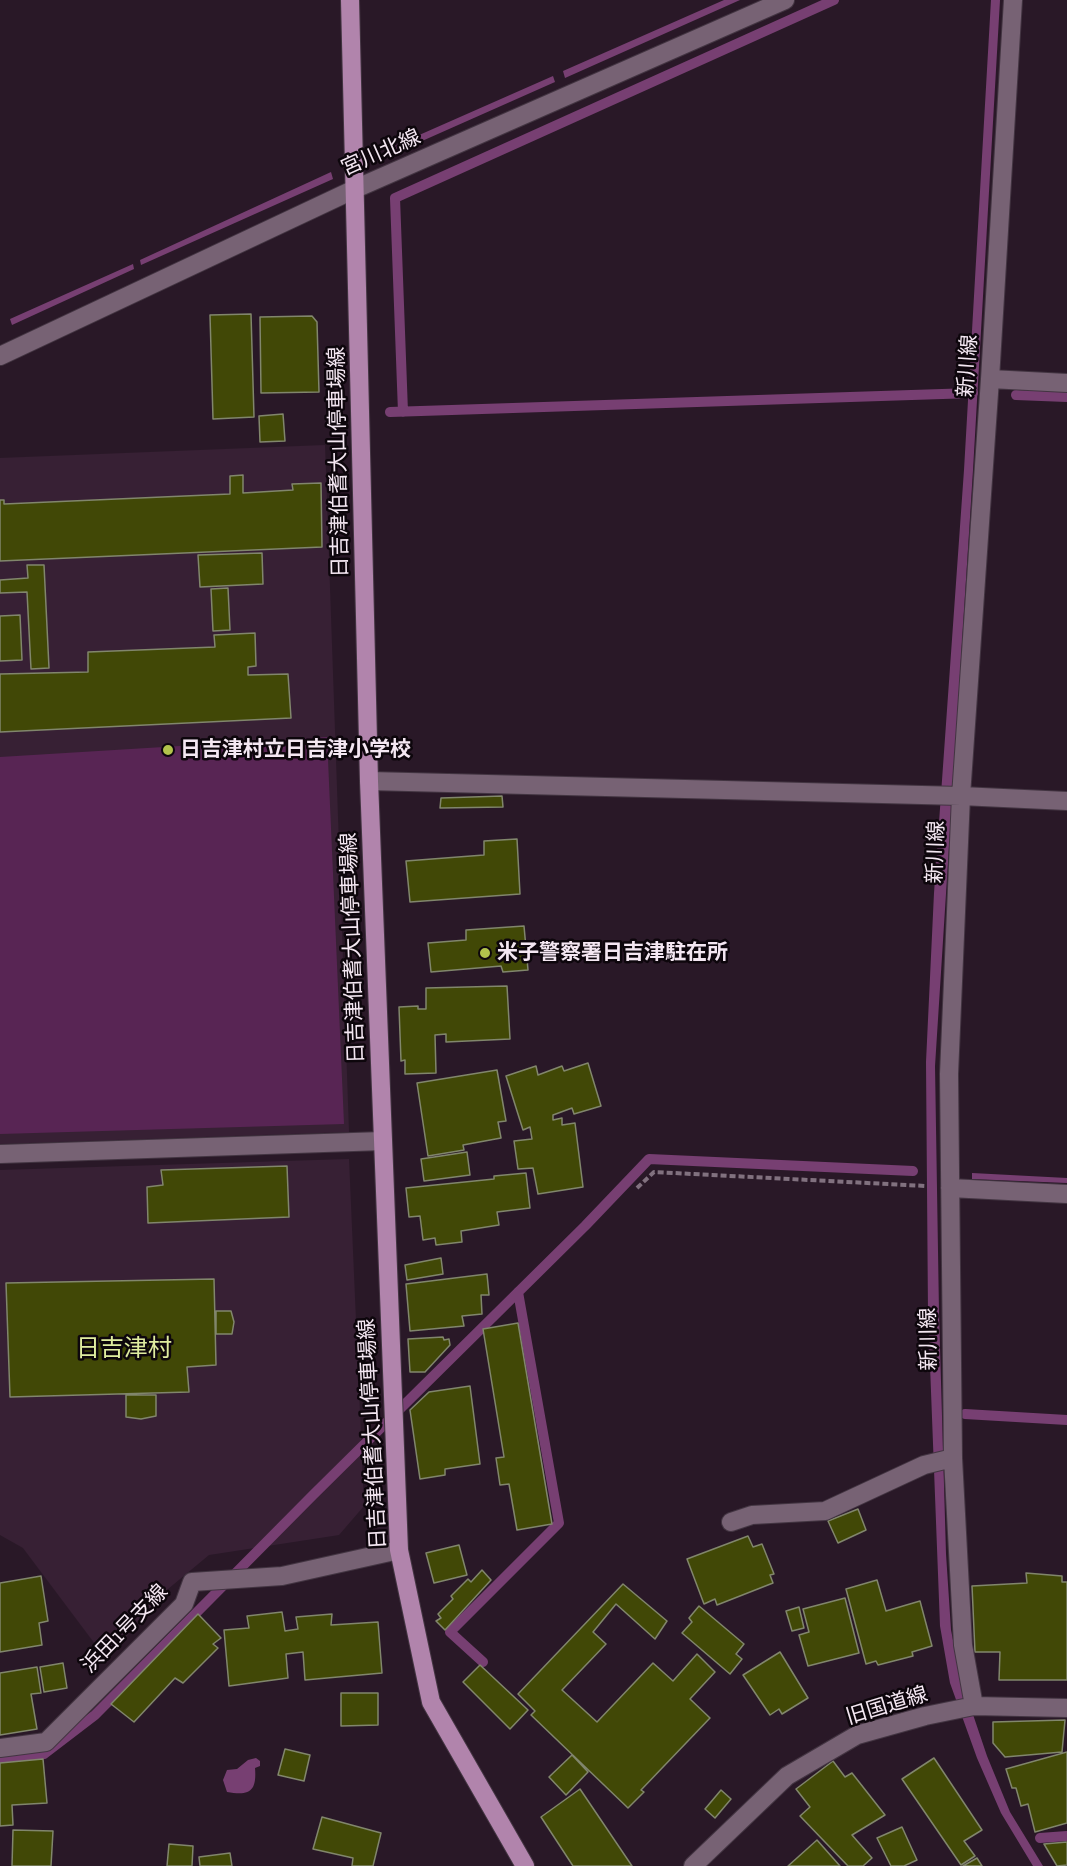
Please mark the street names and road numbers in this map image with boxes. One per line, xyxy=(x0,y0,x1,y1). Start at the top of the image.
street label: 宮川北線 xyxy=(338,124,424,182)
street label: 新川線 xyxy=(953,334,983,398)
street label: 日吉津伯耆大山停車場線 xyxy=(324,346,354,578)
street label: 新川線 xyxy=(922,820,950,884)
street label: 日吉津伯耆大山停車場線 xyxy=(336,832,370,1064)
street label: 新川線 xyxy=(916,1307,942,1371)
street label: 日吉津伯耆大山停車場線 xyxy=(354,1318,392,1550)
street label: 浜田1号支線 xyxy=(77,1580,173,1678)
street label: 旧国道線 xyxy=(843,1682,931,1730)

